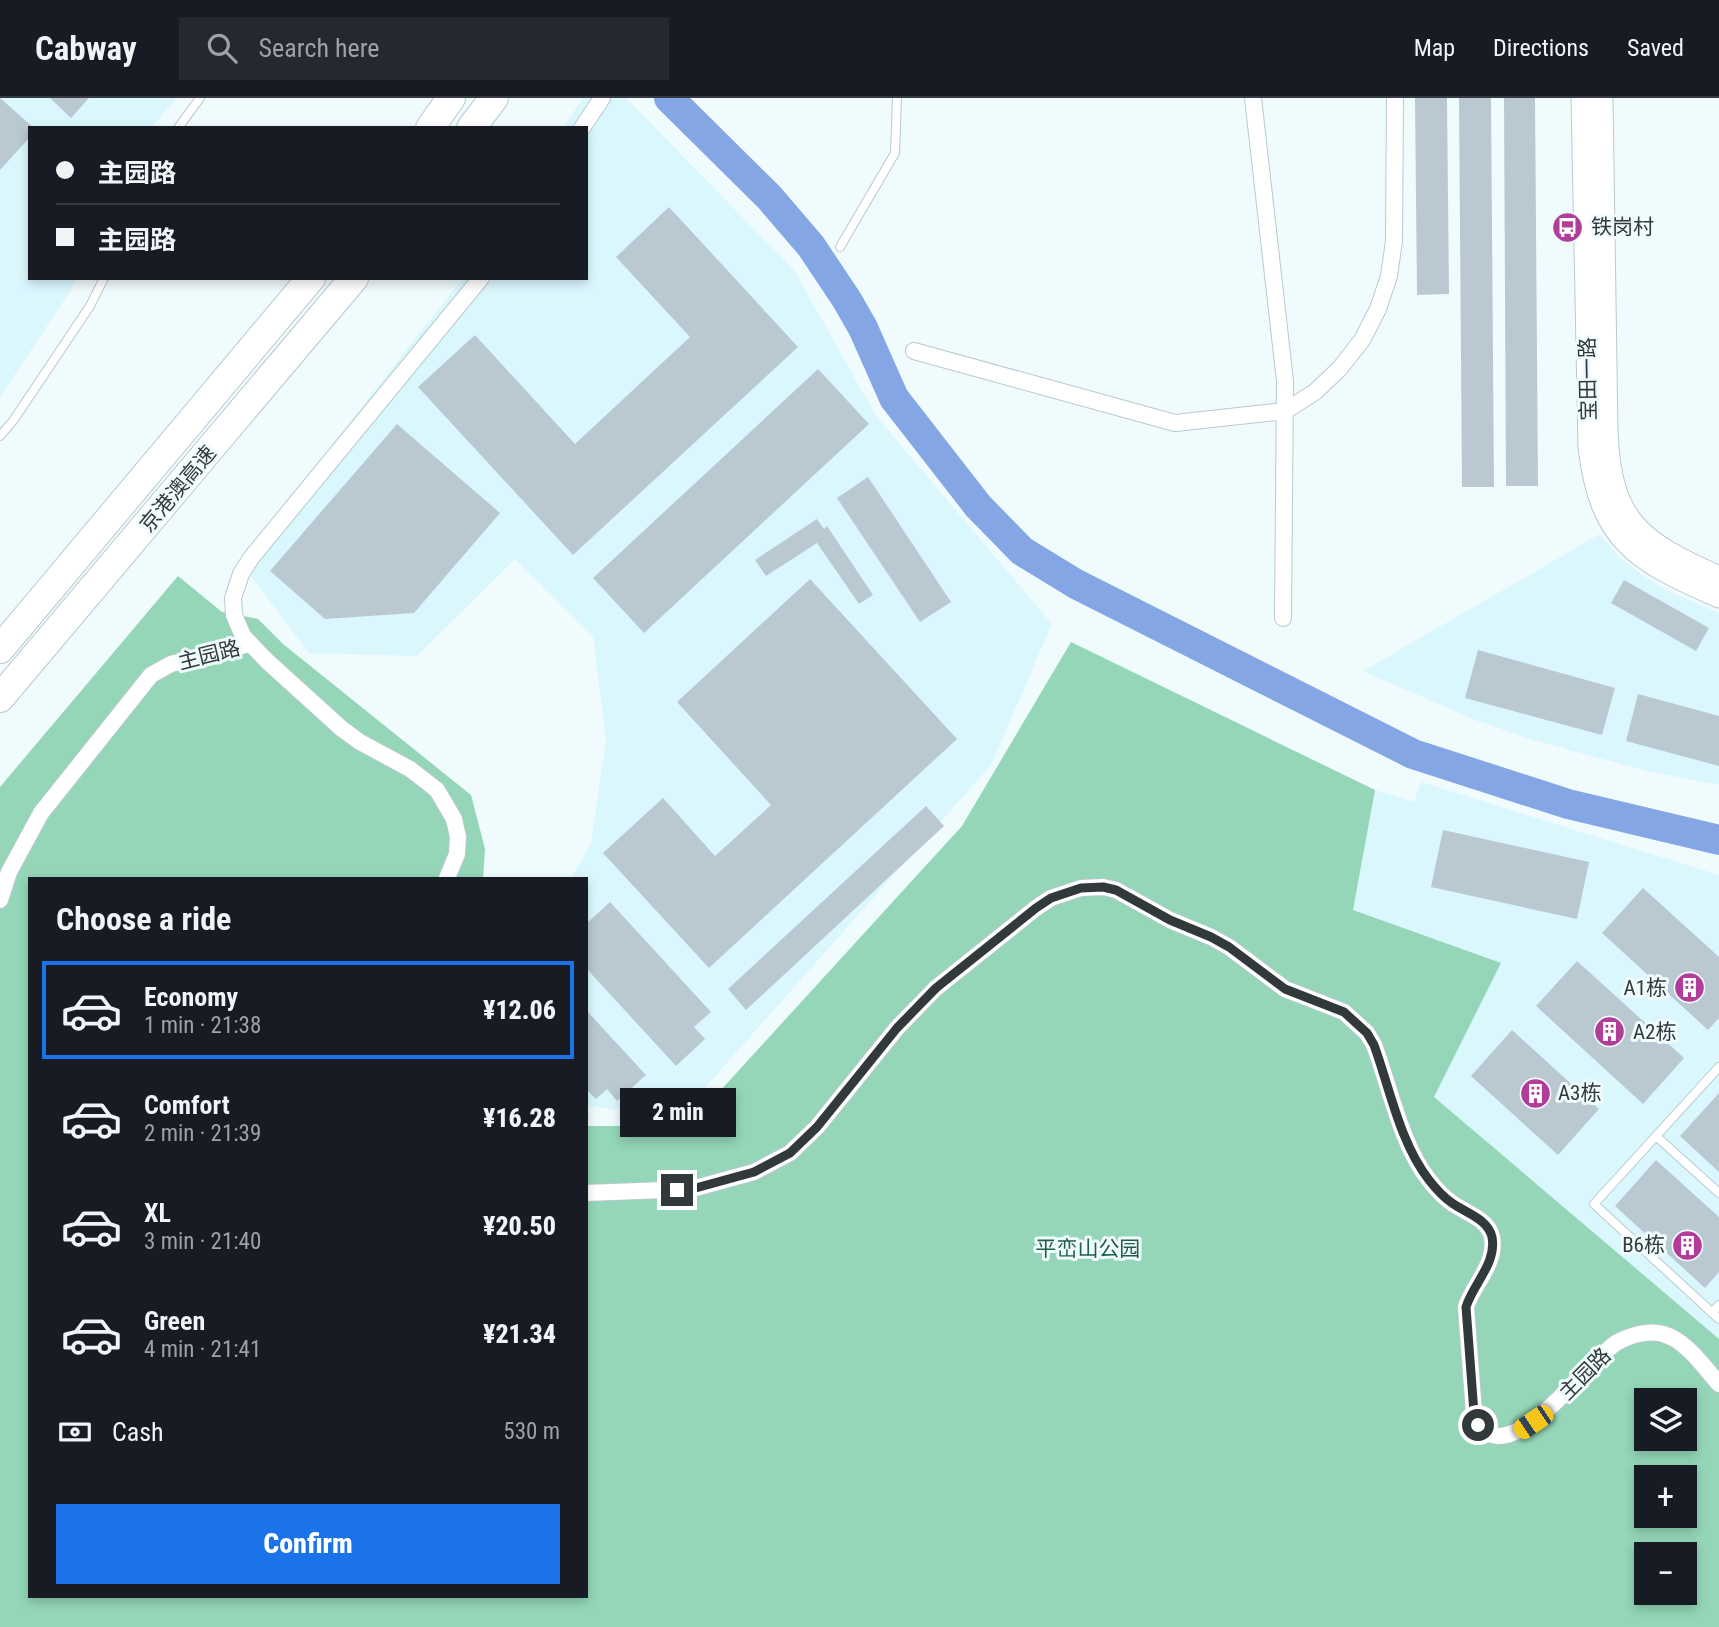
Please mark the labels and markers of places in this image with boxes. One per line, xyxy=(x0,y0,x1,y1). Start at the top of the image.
bus stop icon: 铁岗村 xyxy=(1551,210,1585,244)
place label: 铁岗村 xyxy=(1591,215,1654,239)
building icon: A1栋 xyxy=(1673,971,1707,1005)
place label: A1栋 xyxy=(1624,976,1667,1000)
building icon: A2栋 xyxy=(1593,1015,1627,1049)
place label: A2栋 xyxy=(1633,1020,1676,1044)
building icon: A3栋 xyxy=(1518,1076,1552,1110)
place label: A3栋 xyxy=(1558,1081,1601,1105)
building icon: B6栋 xyxy=(1671,1228,1705,1262)
place label: B6栋 xyxy=(1622,1233,1665,1257)

